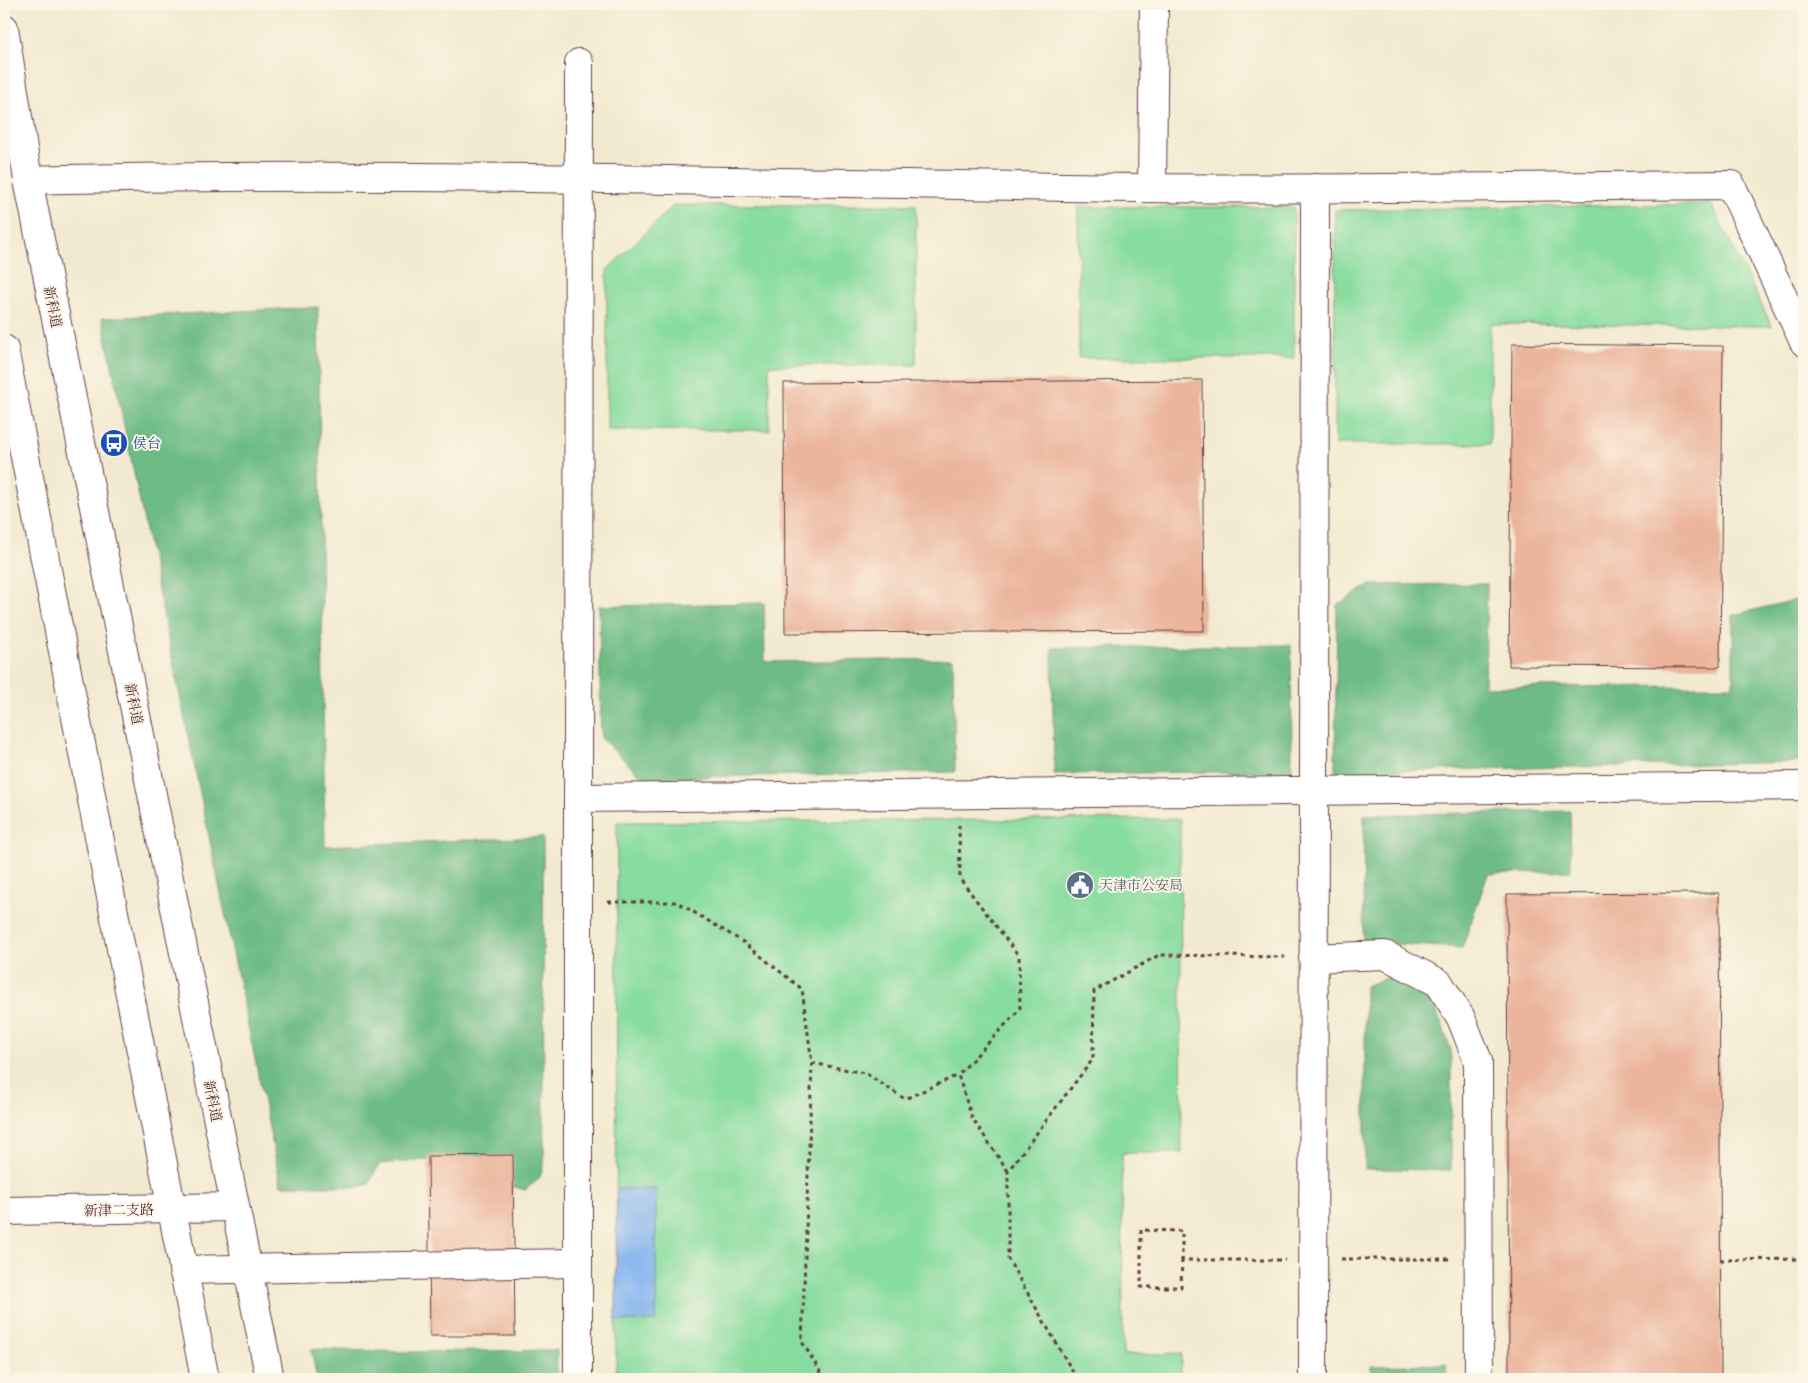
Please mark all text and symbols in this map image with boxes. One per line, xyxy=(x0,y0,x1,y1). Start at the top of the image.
street label: 新科道 xyxy=(39,285,65,330)
bus stop icon: 侯台 xyxy=(99,428,129,458)
place label: 侯台 xyxy=(133,435,161,453)
street label: 新科道 xyxy=(120,682,146,727)
public building icon: 天津市公安局 xyxy=(1065,870,1095,900)
place label: 天津市公安局 xyxy=(1099,877,1183,895)
street label: 新科道 xyxy=(199,1079,225,1124)
street label: 新津二支路 xyxy=(84,1201,154,1221)

